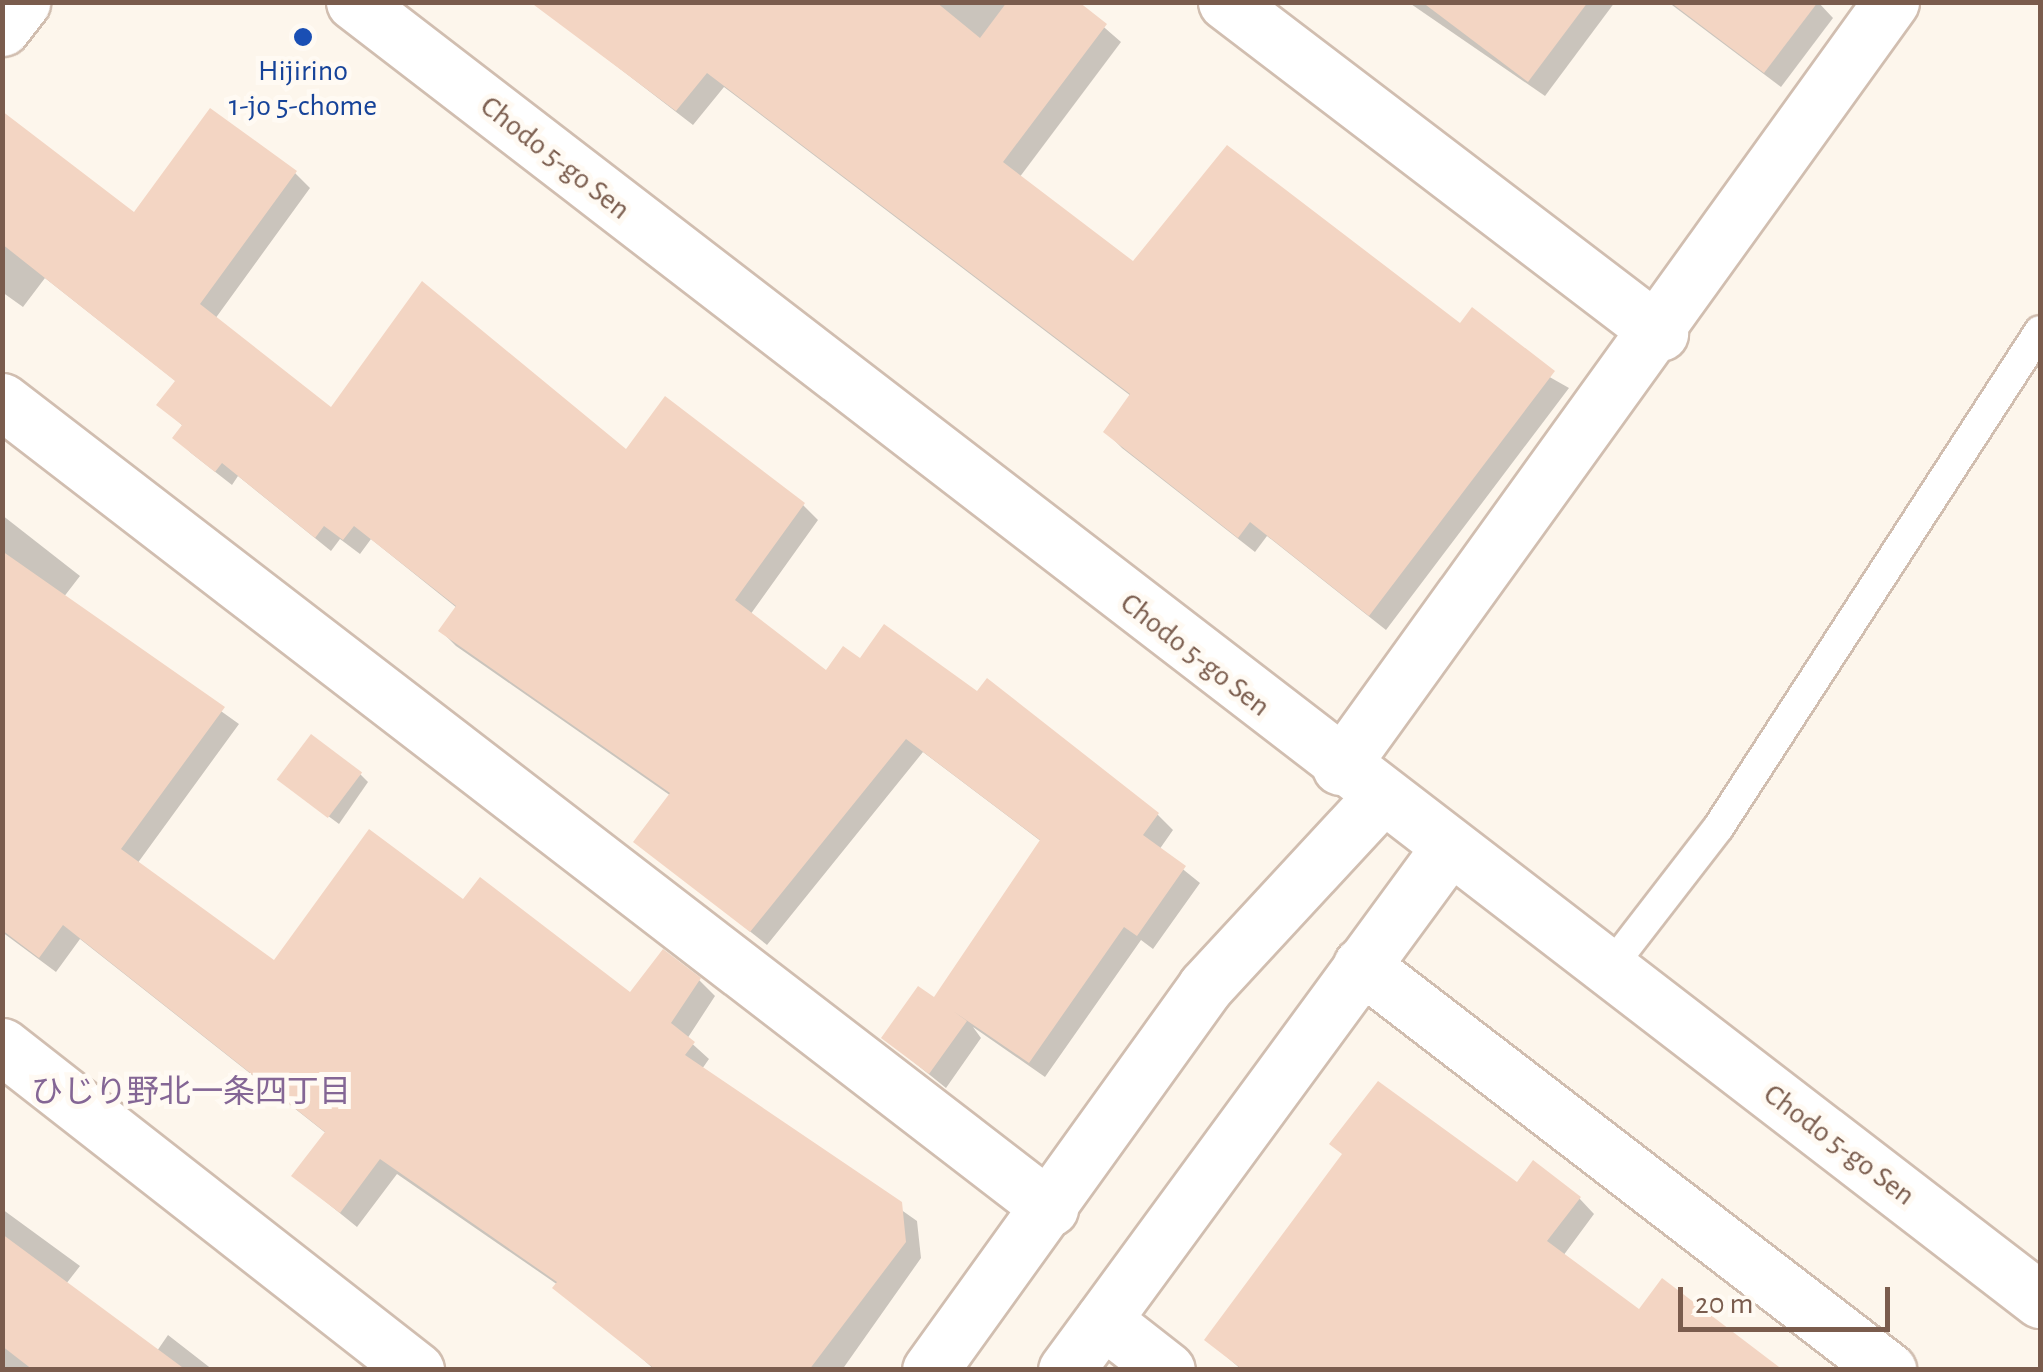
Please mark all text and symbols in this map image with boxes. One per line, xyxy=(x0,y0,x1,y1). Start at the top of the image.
marker: Hijirino 1-jo 5-chome xyxy=(292,26,314,48)
place label: Hijirino 1-jo 5-chome xyxy=(229,53,377,124)
street label: Chodo 5-go Sen xyxy=(473,88,637,228)
street label: Chodo 5-go Sen xyxy=(1113,585,1277,725)
district label: ひじり野北一条四丁目 xyxy=(31,1073,351,1111)
street label: Chodo 5-go Sen xyxy=(1756,1076,1922,1214)
scale bar xyxy=(1683,1267,1896,1329)
text: 20 m xyxy=(1695,1289,1753,1319)

